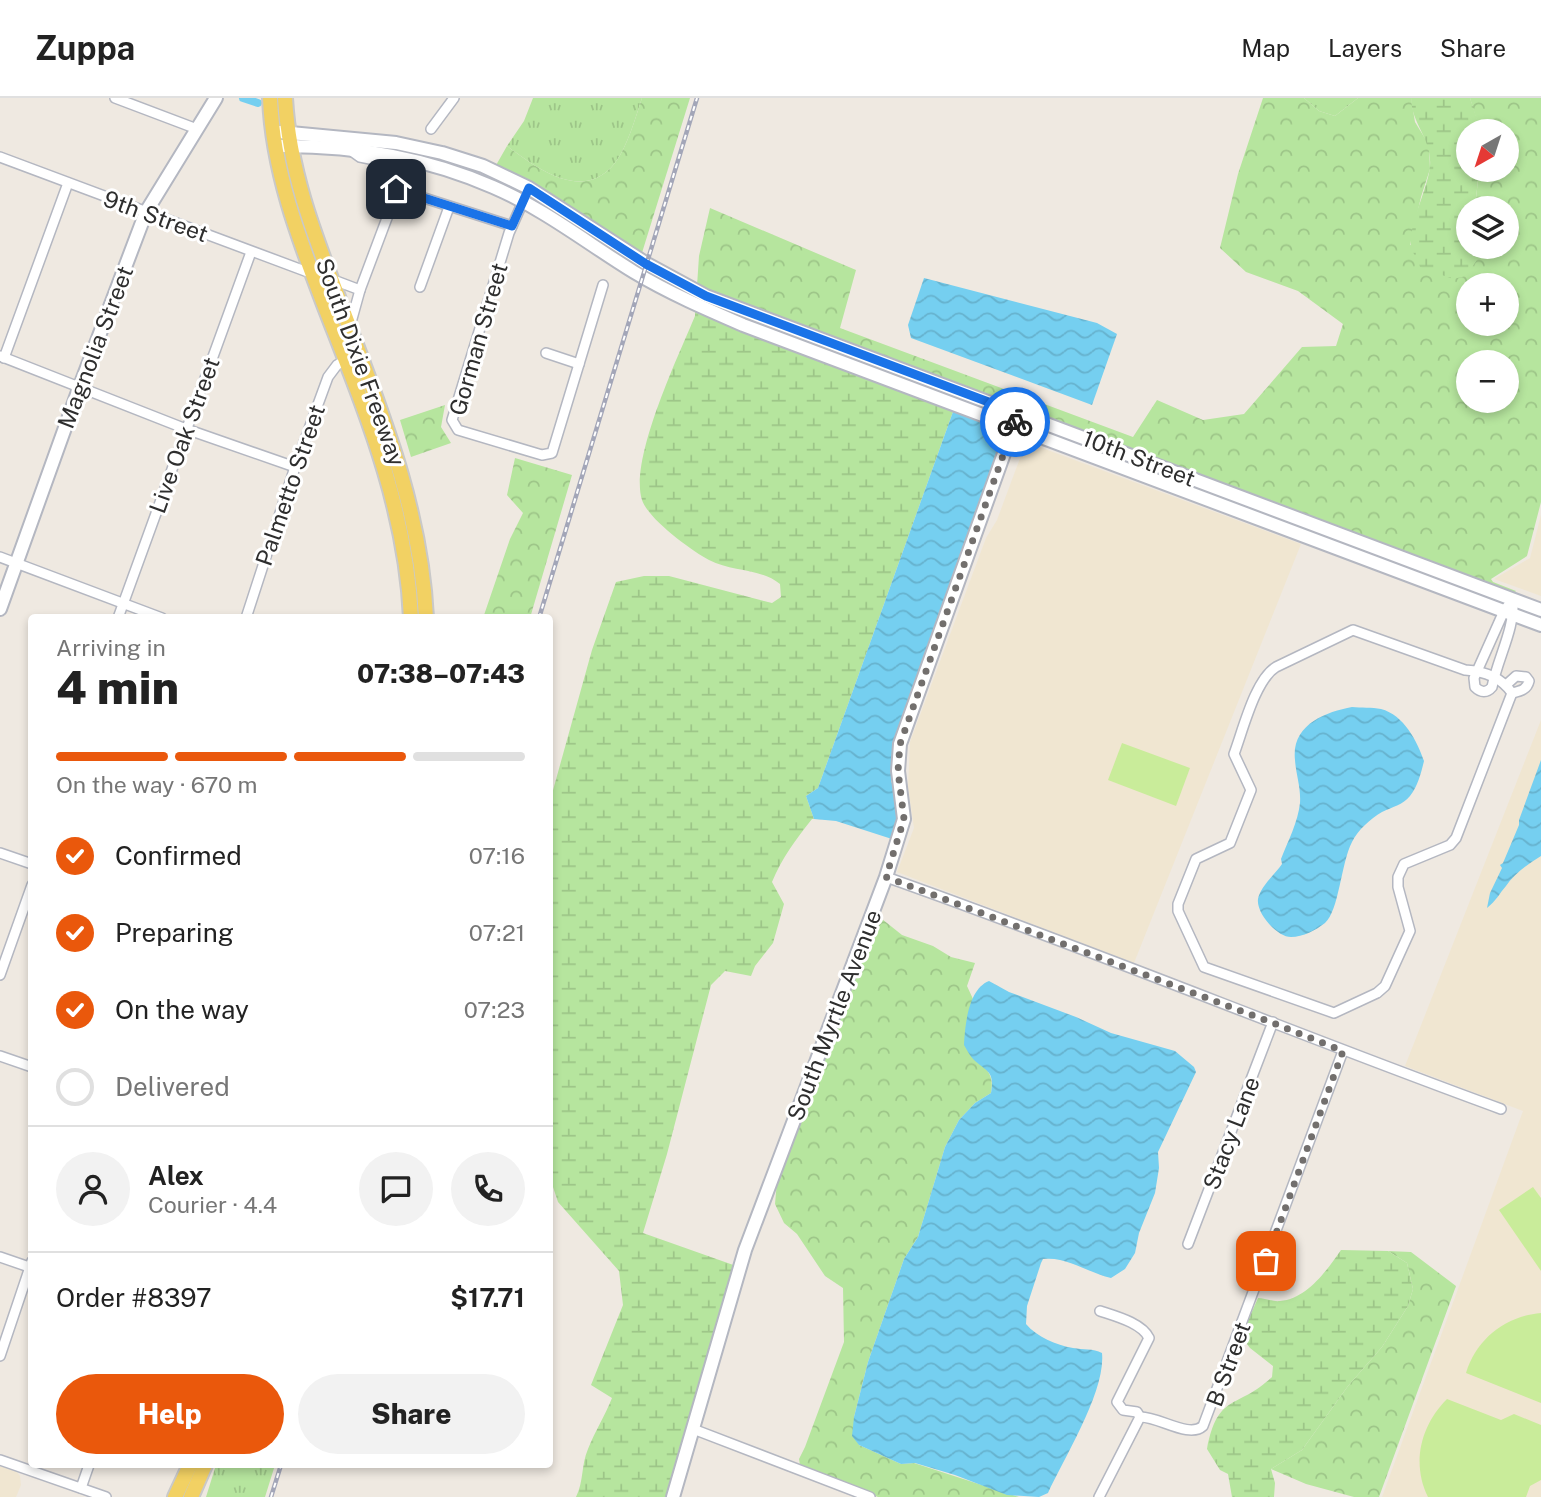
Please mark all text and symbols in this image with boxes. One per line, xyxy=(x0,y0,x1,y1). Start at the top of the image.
text: Zuppa xyxy=(35,29,135,67)
text: Map xyxy=(1241,34,1290,62)
text: Layers xyxy=(1328,34,1402,62)
text: Share xyxy=(1440,34,1506,62)
north arrow xyxy=(1456,119,1519,182)
map controls xyxy=(1456,119,1519,413)
pin xyxy=(366,159,426,219)
icon: home xyxy=(377,170,415,208)
street label: 9th Street xyxy=(100,185,212,247)
button: layers xyxy=(1456,196,1519,259)
street label: South Dixie Freeway xyxy=(311,254,411,470)
street label: Gorman Street xyxy=(443,260,513,418)
street label: Magnolia Street xyxy=(52,262,138,432)
button: + xyxy=(1456,273,1519,336)
button: − xyxy=(1456,350,1519,413)
street label: Live Oak Street xyxy=(143,353,225,517)
courier xyxy=(980,387,1050,457)
street label: Palmetto Street xyxy=(250,401,330,569)
icon: bike xyxy=(996,403,1034,441)
street label: 10th Street xyxy=(1079,424,1199,492)
text: Arriving in xyxy=(56,634,166,661)
text: 07:38–07:43 xyxy=(357,658,525,689)
text: 4 min xyxy=(56,660,179,714)
text: On the way · 670 m xyxy=(56,771,257,798)
icon: check xyxy=(56,837,94,875)
text: Confirmed xyxy=(115,840,242,871)
text: 07:16 xyxy=(469,842,525,869)
street label: South Myrtle Avenue xyxy=(781,906,887,1124)
icon: check xyxy=(56,914,94,952)
text: Preparing xyxy=(115,917,234,948)
text: 07:21 xyxy=(469,919,525,946)
icon: check xyxy=(56,991,94,1029)
text: On the way xyxy=(115,994,249,1025)
text: 07:23 xyxy=(464,996,525,1023)
text: Delivered xyxy=(115,1071,230,1102)
street label: Stacy Lane xyxy=(1197,1073,1265,1193)
button: person xyxy=(56,1152,130,1226)
button: chat xyxy=(359,1152,433,1226)
button: phone xyxy=(451,1152,525,1226)
text: Alex xyxy=(148,1160,204,1191)
text: Courier · 4.4 xyxy=(148,1191,277,1218)
pin xyxy=(1236,1231,1296,1291)
icon: bag xyxy=(1247,1242,1285,1280)
text: Order #8397 xyxy=(56,1282,212,1313)
text: $17.71 xyxy=(450,1282,525,1313)
street label: B Street xyxy=(1200,1318,1256,1410)
button: Help xyxy=(56,1374,284,1454)
button: Share xyxy=(298,1374,525,1454)

